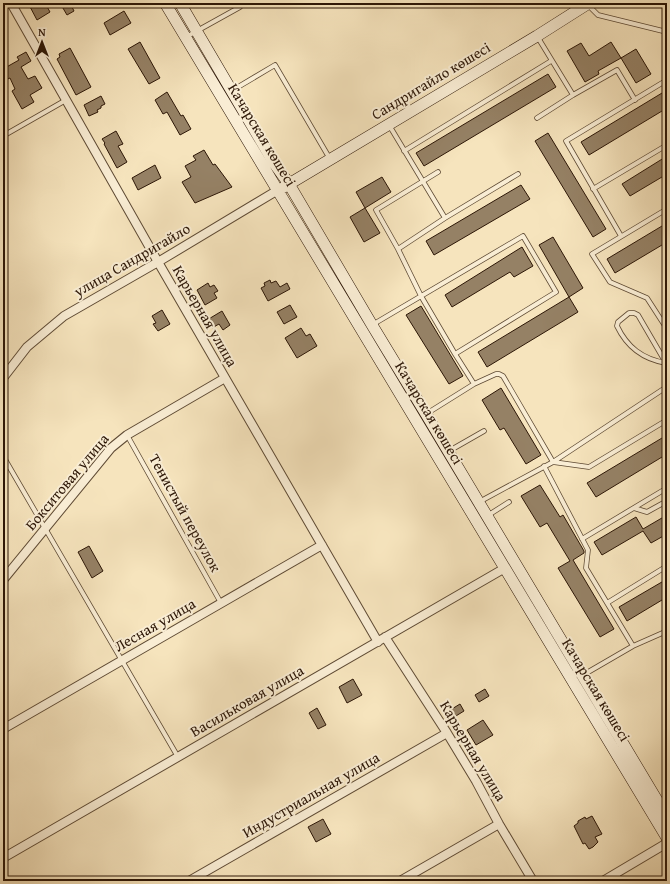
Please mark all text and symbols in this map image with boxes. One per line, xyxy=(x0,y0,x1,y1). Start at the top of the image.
north arrow xyxy=(22,22,62,62)
text: N xyxy=(38,24,46,40)
street label: Сандригайло көшесі xyxy=(367,37,494,124)
street label: Качарская көшесі xyxy=(223,79,302,190)
street label: улица Сандригайло xyxy=(69,217,194,302)
street label: Карьерная улица xyxy=(168,261,243,371)
street label: Качарская көшесі xyxy=(390,357,469,468)
street label: Бокситовая улица xyxy=(20,428,114,535)
street label: Тенистый переулок xyxy=(144,450,227,576)
street label: Лесная улица xyxy=(110,592,200,656)
street label: Качарская көшесі xyxy=(557,634,636,745)
street label: Васильковая улица xyxy=(186,659,308,742)
street label: Карьерная улица xyxy=(435,697,512,806)
street label: Индустриальная улица xyxy=(238,746,384,842)

